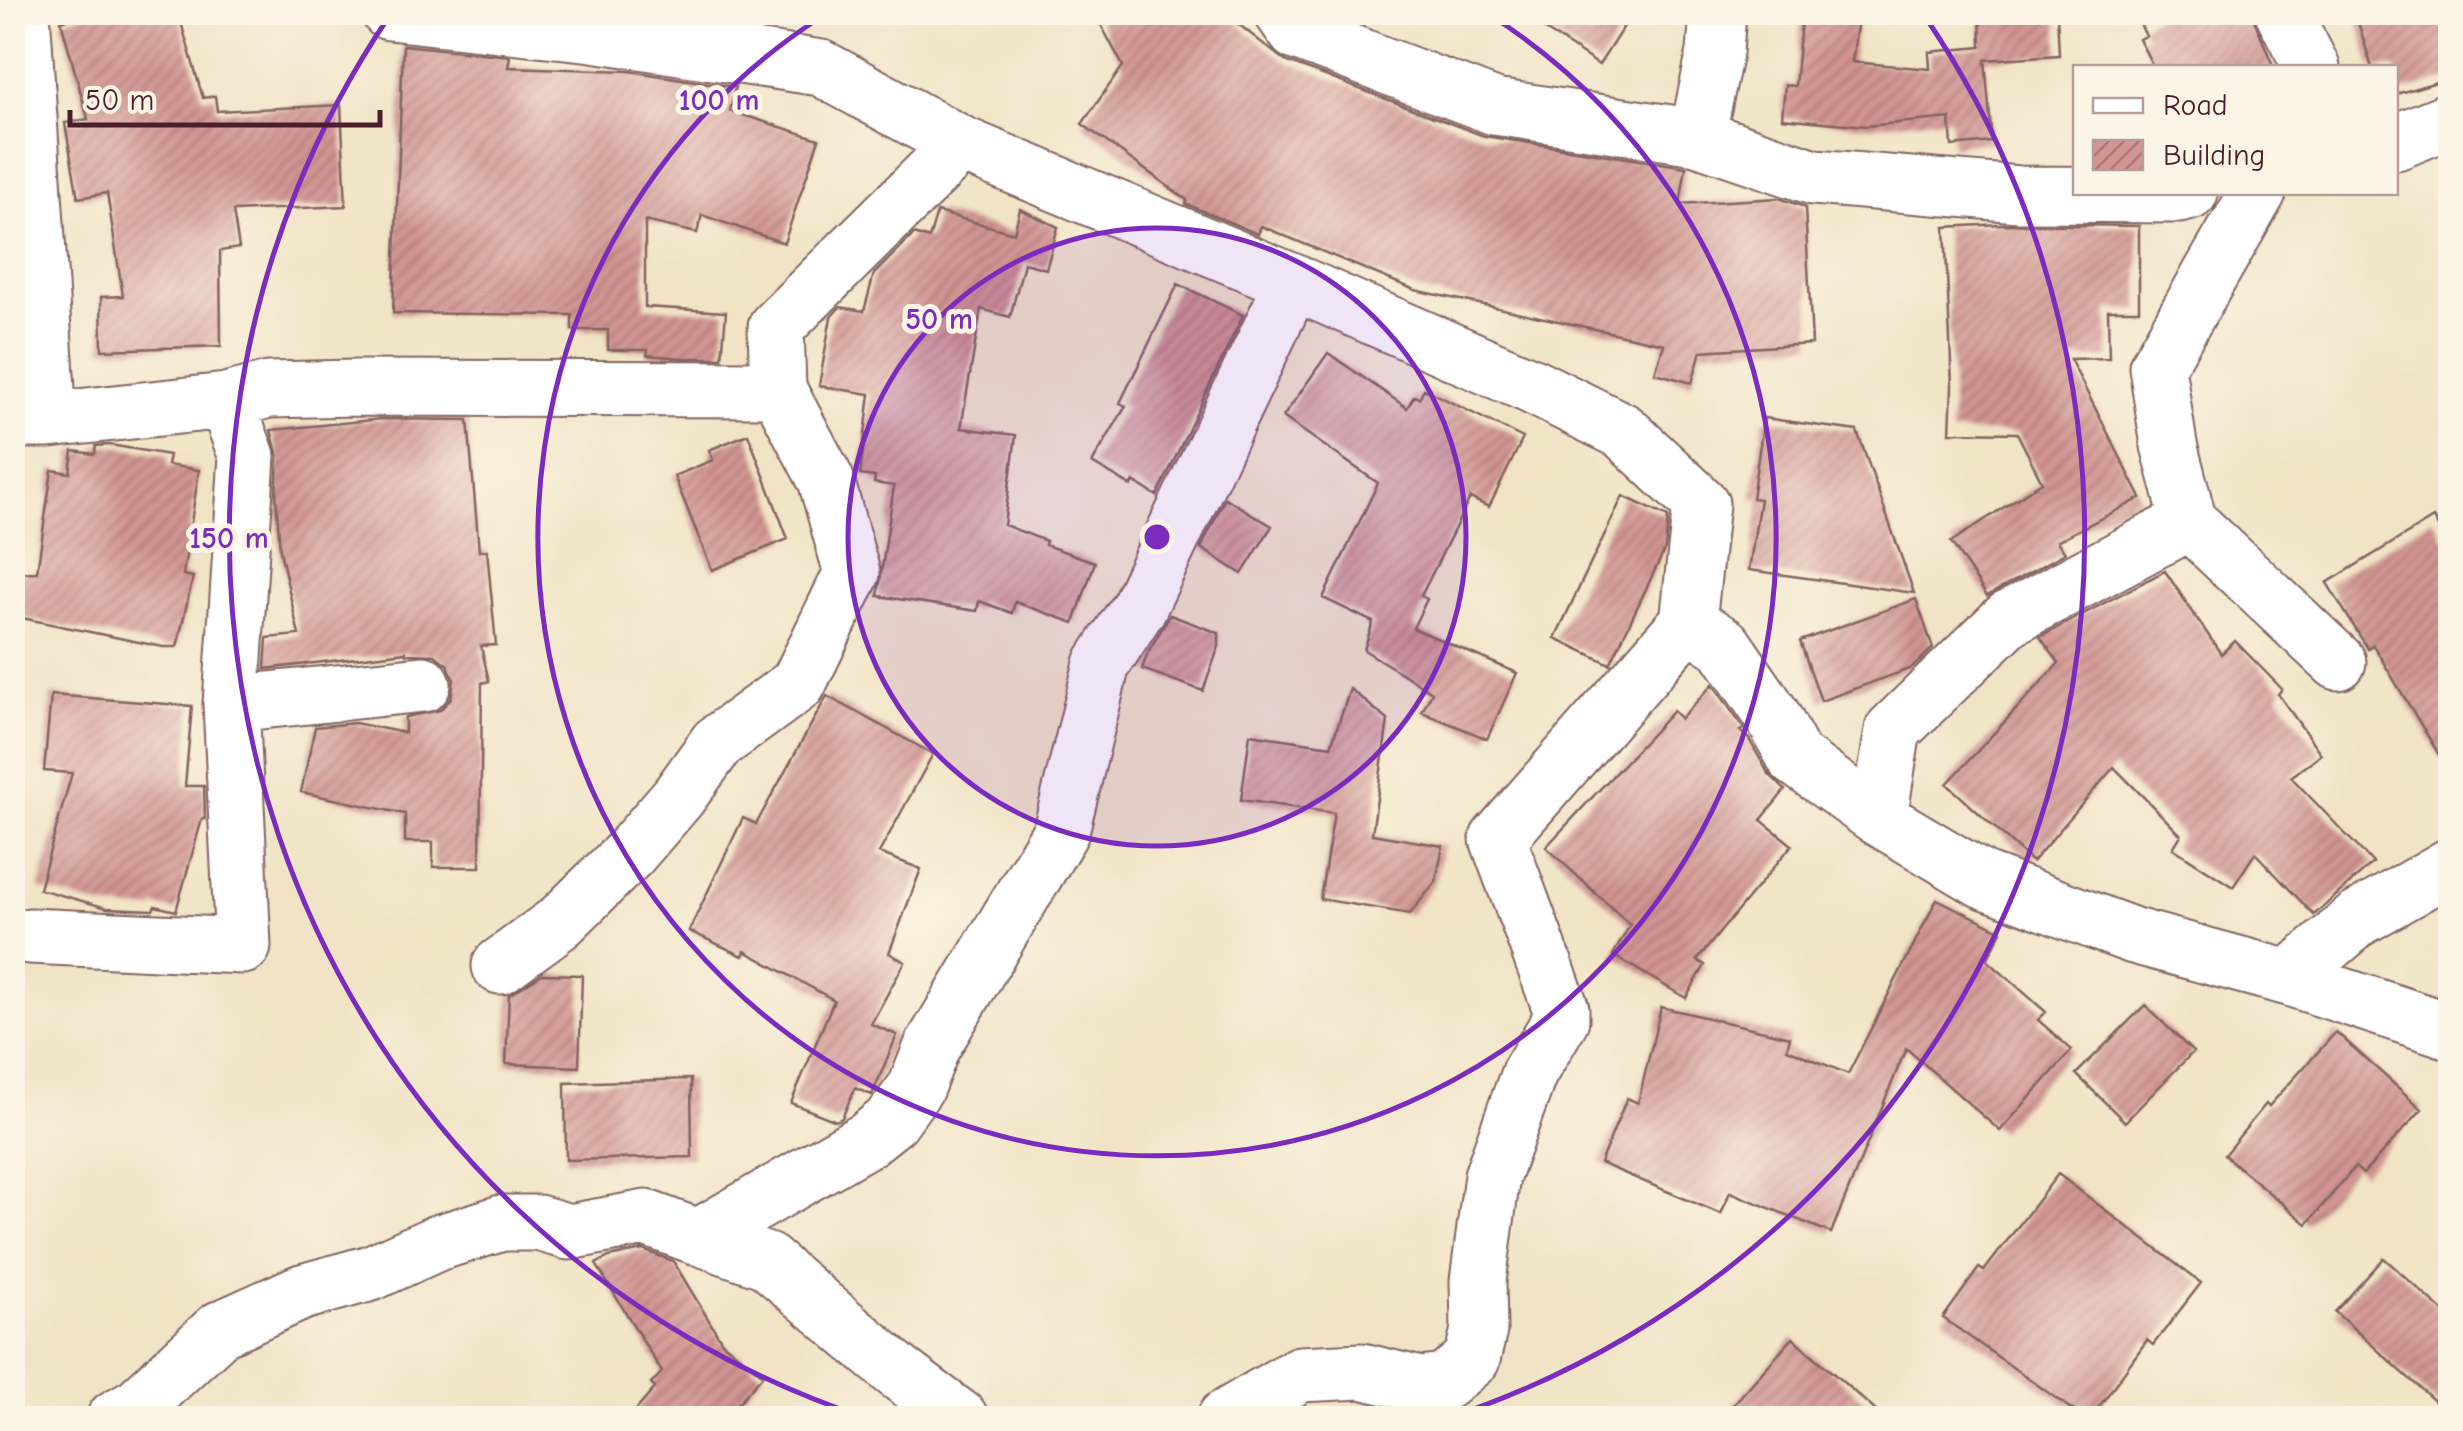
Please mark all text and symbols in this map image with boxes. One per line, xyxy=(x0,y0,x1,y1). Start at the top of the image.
scale bar xyxy=(70,65,380,127)
legend xyxy=(2073,65,2398,195)
text: 50 m xyxy=(85,83,154,118)
text: 100 m xyxy=(679,83,759,118)
text: Road xyxy=(2163,88,2228,123)
text: Building xyxy=(2163,138,2266,173)
text: 50 m xyxy=(905,302,973,337)
centre of rings xyxy=(1139,519,1175,555)
text: 150 m xyxy=(189,521,269,556)

